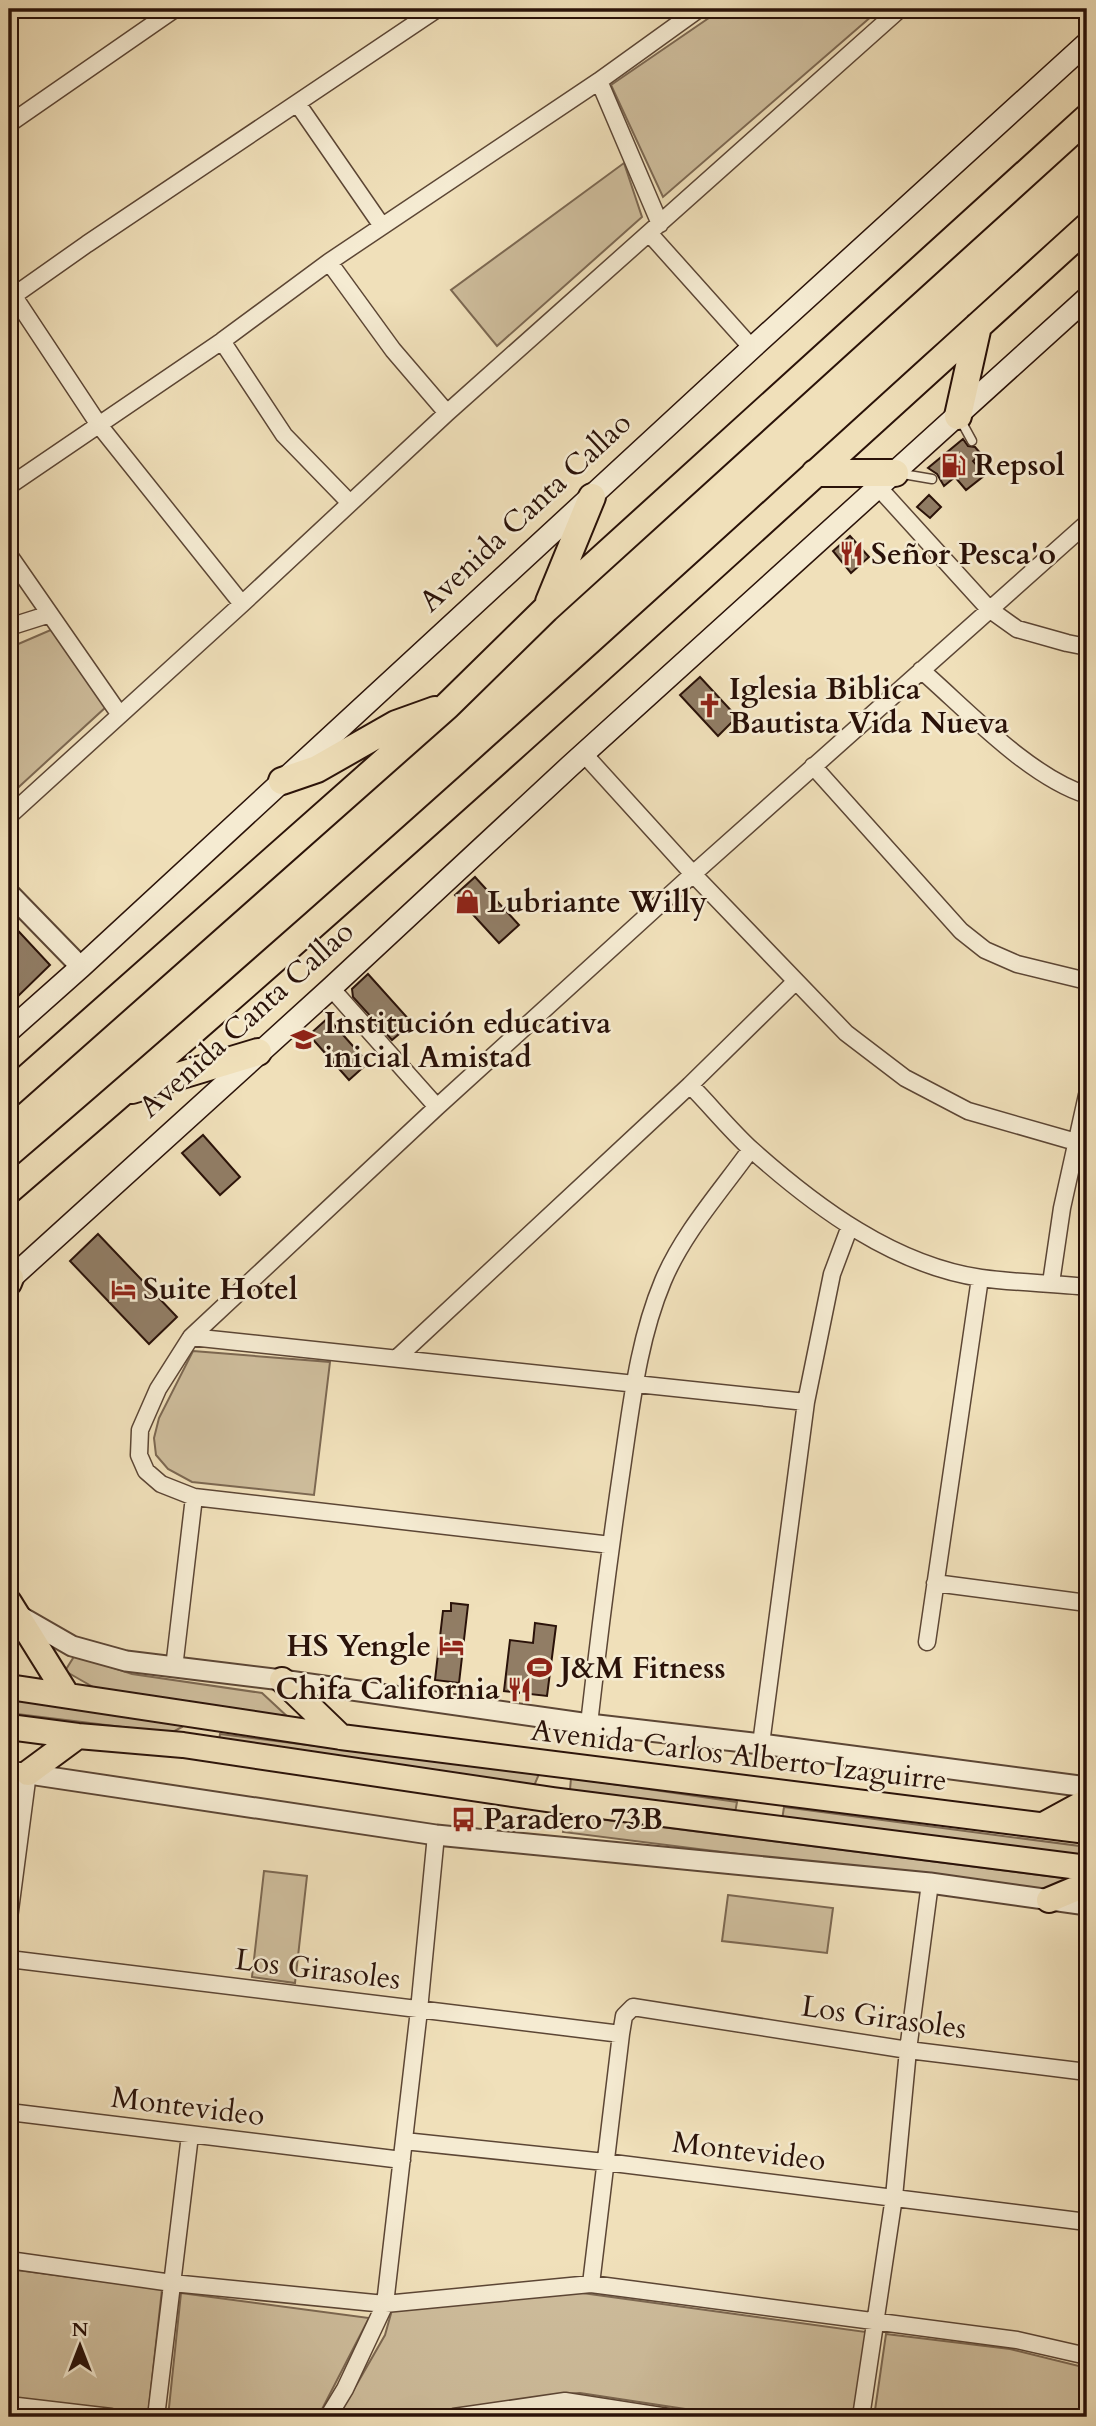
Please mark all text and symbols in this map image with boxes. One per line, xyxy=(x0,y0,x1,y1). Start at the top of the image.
street label: Avenida Canta Callao xyxy=(410,403,640,622)
place label: Repsol xyxy=(974,445,1065,486)
fuel station icon: Repsol xyxy=(940,451,968,479)
place label: Señor Pesca'o xyxy=(871,534,1056,575)
restaurant icon: Señor Pesca'o xyxy=(837,540,865,568)
place label: Iglesia Biblica Bautista Vida Nueva xyxy=(729,669,1009,744)
church icon: Iglesia Biblica Bautista Vida Nueva xyxy=(695,692,723,720)
place label: Lubriante Willy xyxy=(487,882,707,923)
shop icon: Lubriante Willy xyxy=(453,888,481,916)
street label: Avenida Canta Callao xyxy=(130,912,363,1127)
place label: Institución educativa inicial Amistad xyxy=(324,1003,611,1078)
school or university icon: Institución educativa inicial Amistad xyxy=(290,1026,318,1054)
place label: Suite Hotel xyxy=(143,1269,298,1310)
hotel icon: Suite Hotel xyxy=(109,1275,137,1303)
place label: HS Yengle xyxy=(286,1626,431,1667)
hotel icon: HS Yengle xyxy=(437,1632,465,1660)
place label: J&M Fitness xyxy=(556,1648,726,1689)
sports icon: J&M Fitness xyxy=(526,1654,554,1682)
place label: Chifa California xyxy=(276,1669,500,1710)
restaurant icon: Chifa California xyxy=(506,1675,534,1703)
street label: Avenida Carlos Alberto Izaguirre xyxy=(529,1710,949,1801)
place label: Paradero 73B xyxy=(483,1799,663,1840)
bus stop icon: Paradero 73B xyxy=(449,1805,477,1833)
street label: Los Girasoles xyxy=(233,1939,403,2000)
street label: Los Girasoles xyxy=(799,1986,969,2049)
street label: Montevideo xyxy=(109,2077,267,2136)
street label: Montevideo xyxy=(670,2122,828,2181)
north arrow xyxy=(46,2310,116,2380)
text: N xyxy=(72,2317,89,2343)

